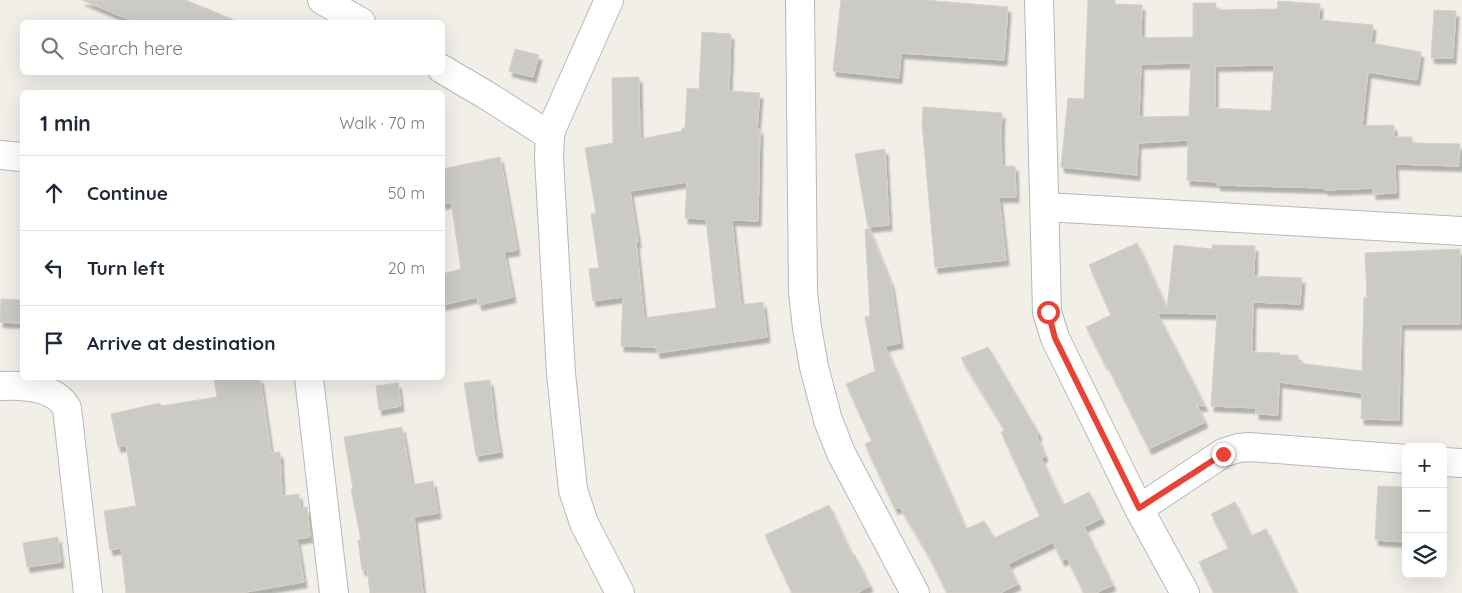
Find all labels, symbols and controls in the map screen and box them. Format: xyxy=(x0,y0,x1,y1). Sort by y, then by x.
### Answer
search box xyxy=(20,20,445,75)
icon: search xyxy=(38,34,66,62)
text: Search here xyxy=(78,36,183,60)
text: 1 min xyxy=(40,110,91,136)
text: Walk · 70 m xyxy=(339,113,425,133)
icon: ahead xyxy=(40,179,68,207)
text: Continue xyxy=(87,181,168,205)
text: 50 m xyxy=(388,183,425,203)
icon: left xyxy=(40,254,68,282)
text: Turn left xyxy=(87,256,165,280)
text: 20 m xyxy=(388,258,425,278)
route start xyxy=(1037,301,1060,324)
icon: arrive xyxy=(40,329,68,357)
text: Arrive at destination xyxy=(87,331,276,355)
route end xyxy=(1212,443,1235,466)
map controls xyxy=(1402,443,1447,578)
button: + xyxy=(1402,443,1447,488)
button: − xyxy=(1402,488,1447,533)
button: layers xyxy=(1402,533,1447,578)

